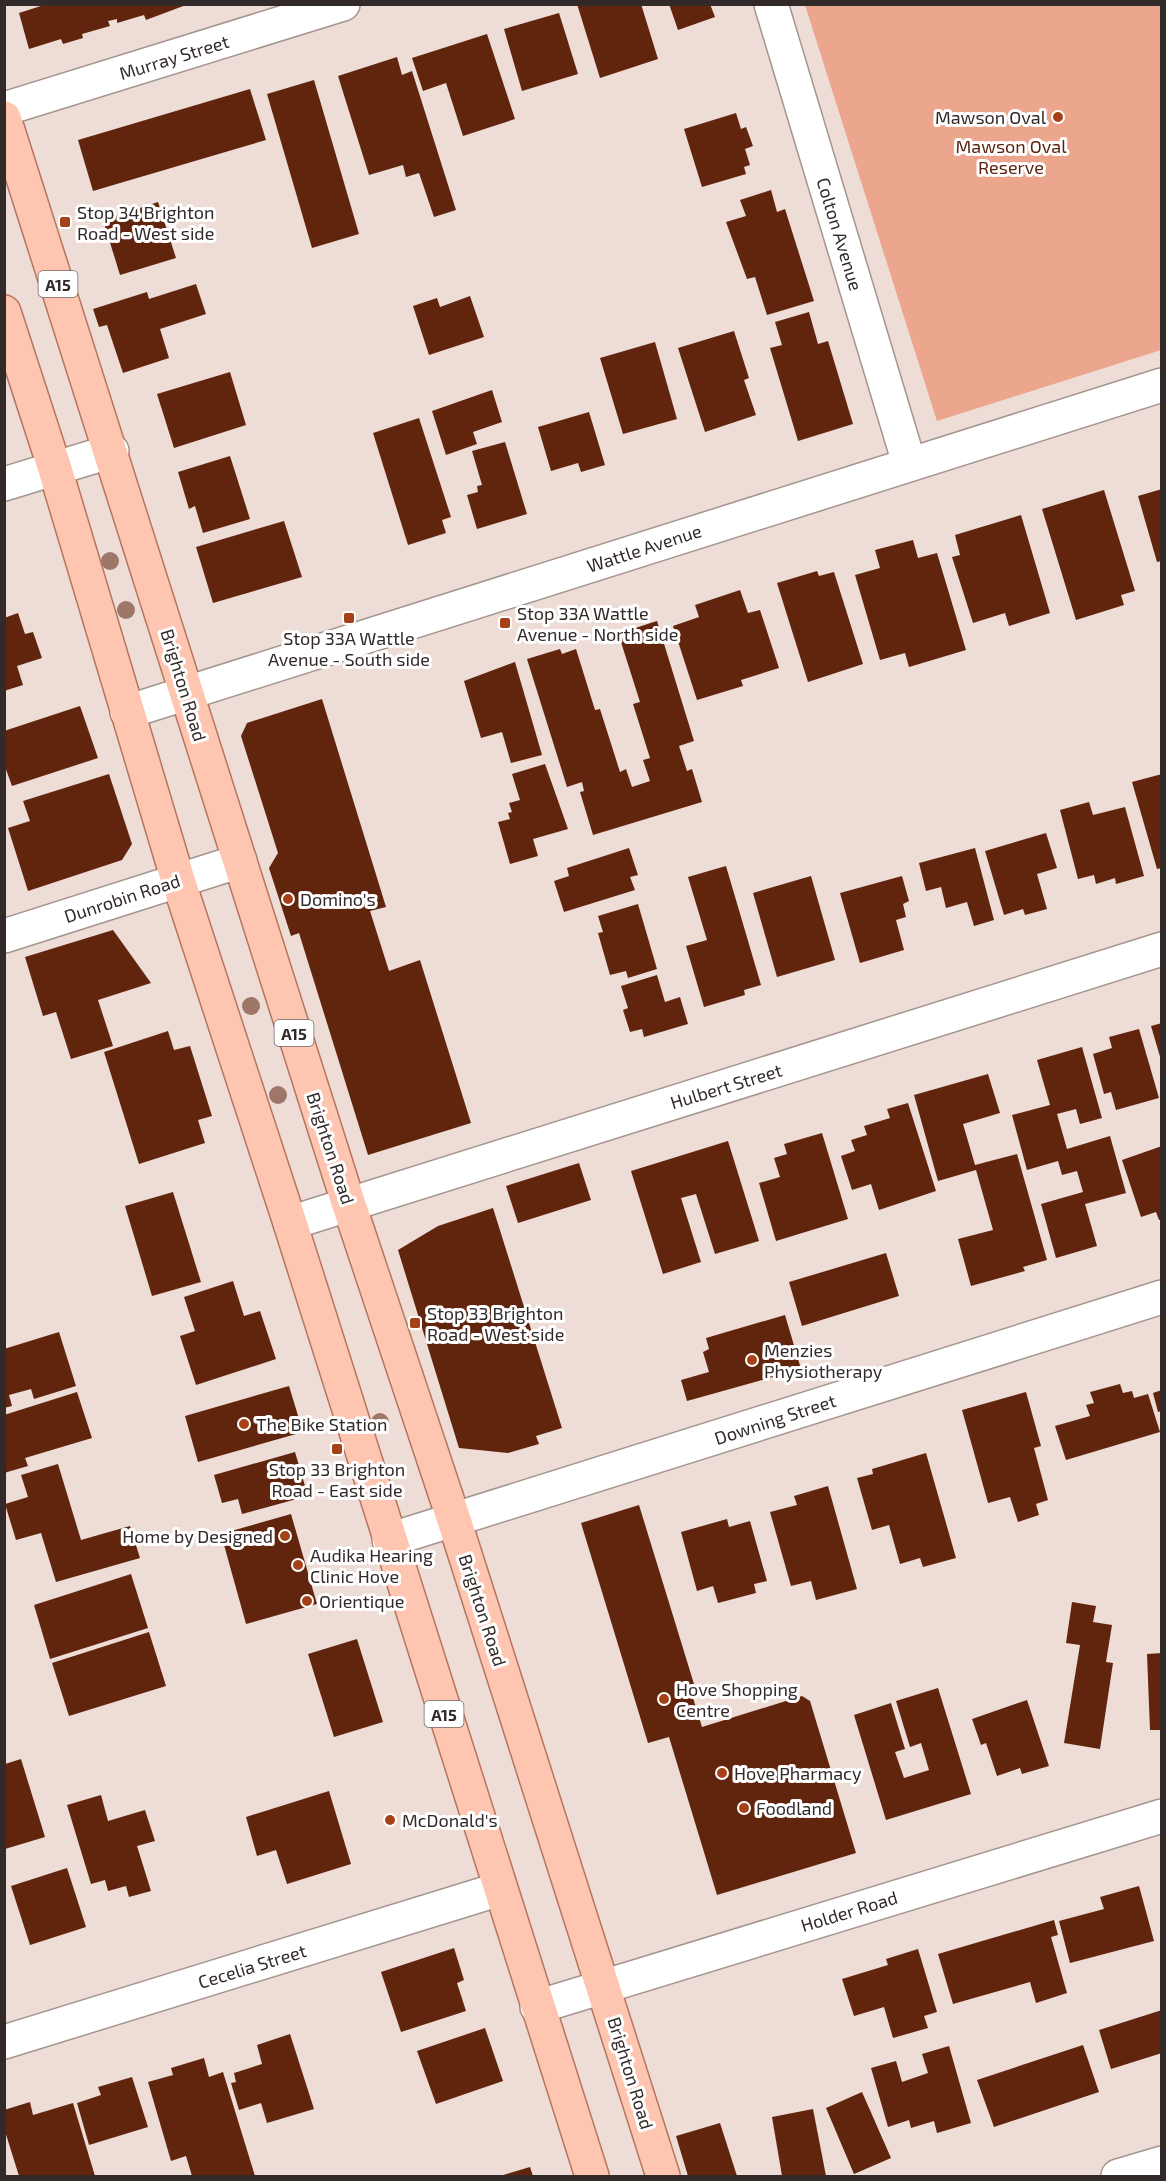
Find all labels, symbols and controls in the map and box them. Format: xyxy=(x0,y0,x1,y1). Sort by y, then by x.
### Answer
street label: Murray Street xyxy=(116,30,232,84)
place label: Mawson Oval xyxy=(935,106,1047,128)
marker: Mawson Oval xyxy=(1051,110,1065,124)
park label: Mawson Oval Reserve xyxy=(955,135,1067,178)
street label: Colton Avenue xyxy=(812,175,868,293)
place label: Stop 34 Brighton Road - West side xyxy=(77,201,215,244)
marker: Stop 34 Brighton Road - West side xyxy=(58,215,72,229)
road number: A15 xyxy=(38,271,78,297)
street label: Wattle Avenue xyxy=(584,519,704,577)
place label: Stop 33A Wattle Avenue - North side xyxy=(517,602,678,645)
marker: Stop 33A Wattle Avenue - South side xyxy=(342,611,356,625)
marker: Stop 33A Wattle Avenue - North side xyxy=(498,616,512,630)
street label: Brighton Road xyxy=(156,626,212,744)
place label: Stop 33A Wattle Avenue - South side xyxy=(268,627,430,670)
street label: Dunrobin Road xyxy=(61,869,183,927)
place label: Domino's xyxy=(300,888,376,910)
marker: Domino's xyxy=(281,892,295,906)
road number: A15 xyxy=(274,1020,314,1046)
street label: Hulbert Street xyxy=(667,1059,785,1113)
street label: Brighton Road xyxy=(303,1089,359,1207)
place label: Stop 33 Brighton Road - West side xyxy=(427,1302,564,1345)
marker: Stop 33 Brighton Road - West side xyxy=(408,1316,422,1330)
place label: Menzies Physiotherapy xyxy=(764,1339,883,1382)
marker: Menzies Physiotherapy xyxy=(745,1353,759,1367)
street label: Downing Street xyxy=(711,1389,839,1449)
place label: The Bike Station xyxy=(256,1413,388,1435)
marker: The Bike Station xyxy=(237,1417,251,1431)
marker: Stop 33 Brighton Road - East side xyxy=(330,1442,344,1456)
place label: Stop 33 Brighton Road - East side xyxy=(269,1458,405,1501)
place label: Home by Designed xyxy=(122,1525,273,1547)
marker: Home by Designed xyxy=(278,1529,292,1543)
place label: Audika Hearing Clinic Hove xyxy=(310,1544,433,1587)
street label: Brighton Road xyxy=(455,1551,511,1669)
marker: Audika Hearing Clinic Hove xyxy=(291,1558,305,1572)
place label: Orientique xyxy=(319,1590,404,1612)
marker: Orientique xyxy=(300,1594,314,1608)
place label: Hove Shopping Centre xyxy=(676,1678,798,1721)
marker: Hove Shopping Centre xyxy=(657,1692,671,1706)
road number: A15 xyxy=(424,1701,464,1727)
place label: Hove Pharmacy xyxy=(734,1762,862,1784)
marker: Hove Pharmacy xyxy=(715,1766,729,1780)
place label: Foodland xyxy=(756,1797,832,1819)
marker: Foodland xyxy=(737,1801,751,1815)
place label: McDonald's xyxy=(402,1809,498,1831)
marker: McDonald's xyxy=(383,1813,397,1827)
street label: Holder Road xyxy=(798,1886,900,1936)
street label: Cecelia Street xyxy=(195,1939,309,1993)
street label: Brighton Road xyxy=(603,2014,659,2132)

